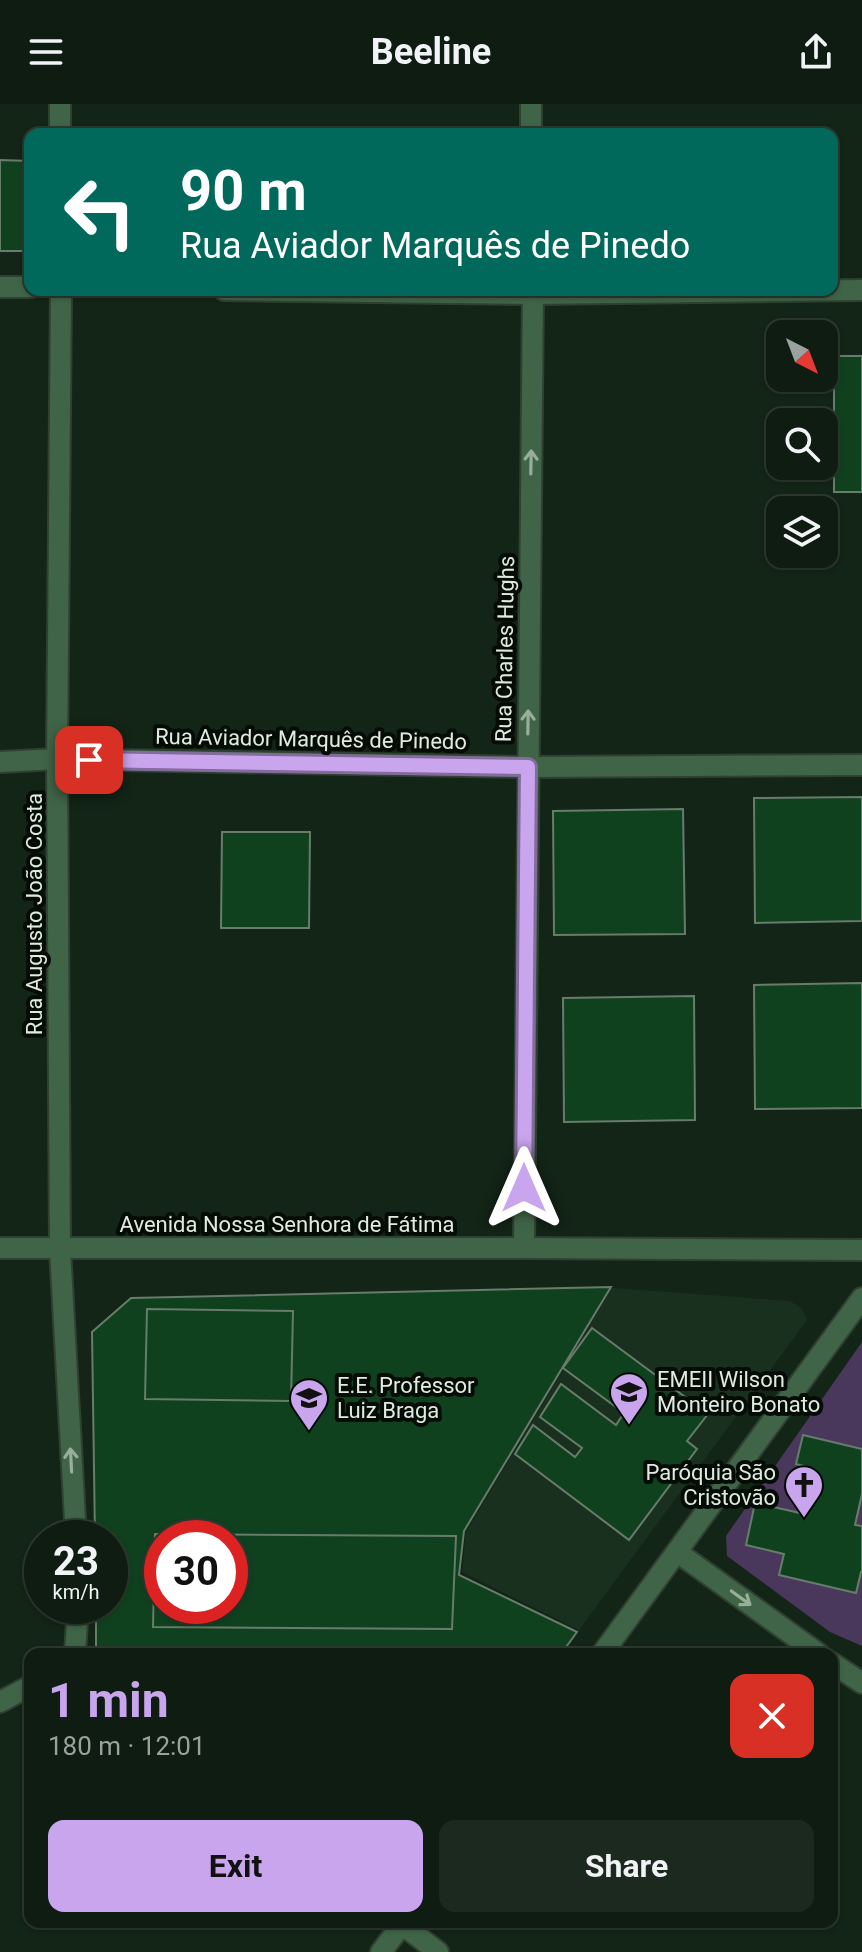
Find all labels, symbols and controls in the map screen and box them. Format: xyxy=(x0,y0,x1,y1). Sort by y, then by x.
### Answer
icon: menu xyxy=(24,30,68,74)
icon: share xyxy=(794,30,838,74)
text: Beeline xyxy=(371,31,491,73)
text: 90 m xyxy=(180,158,307,224)
icon: left xyxy=(48,160,152,264)
text: Rua Aviador Marquês de Pinedo xyxy=(180,225,690,267)
north arrow xyxy=(766,320,838,392)
map controls xyxy=(766,320,838,568)
button: search xyxy=(766,408,838,480)
one-way arrow xyxy=(523,449,539,476)
button: layers xyxy=(766,496,838,568)
street label: Rua Charles Hughs xyxy=(491,556,519,742)
one-way arrow xyxy=(520,709,536,736)
street label: Rua Aviador Marquês de Pinedo xyxy=(155,724,467,754)
pin xyxy=(55,726,123,794)
icon: arrive xyxy=(67,738,111,782)
street label: Rua Augusto João Costa xyxy=(22,793,47,1035)
position arrow xyxy=(482,1146,566,1230)
street label: Avenida Nossa Senhora de Fátima xyxy=(120,1212,454,1237)
place label: EMEII Wilson Monteiro Bonato xyxy=(657,1367,820,1417)
school or university icon: EMEII Wilson Monteiro Bonato xyxy=(608,1371,650,1426)
place label: E.E. Professor Luiz Braga xyxy=(337,1373,475,1423)
school or university icon: E.E. Professor Luiz Braga xyxy=(288,1377,330,1432)
one-way arrow xyxy=(64,1447,79,1474)
place label: Paróquia São Cristovão xyxy=(646,1460,776,1510)
church icon: Paróquia São Cristovão xyxy=(783,1464,825,1519)
speed limit sign: 30 xyxy=(144,1520,248,1624)
text: 23 xyxy=(53,1538,99,1585)
text: km/h xyxy=(53,1580,99,1604)
one-way arrow xyxy=(729,1589,751,1606)
text: 1 min xyxy=(48,1672,169,1729)
button: close xyxy=(730,1674,814,1758)
text: 180 m · 12:01 xyxy=(48,1731,206,1761)
button: Exit xyxy=(48,1820,423,1912)
button: Share xyxy=(439,1820,814,1912)

